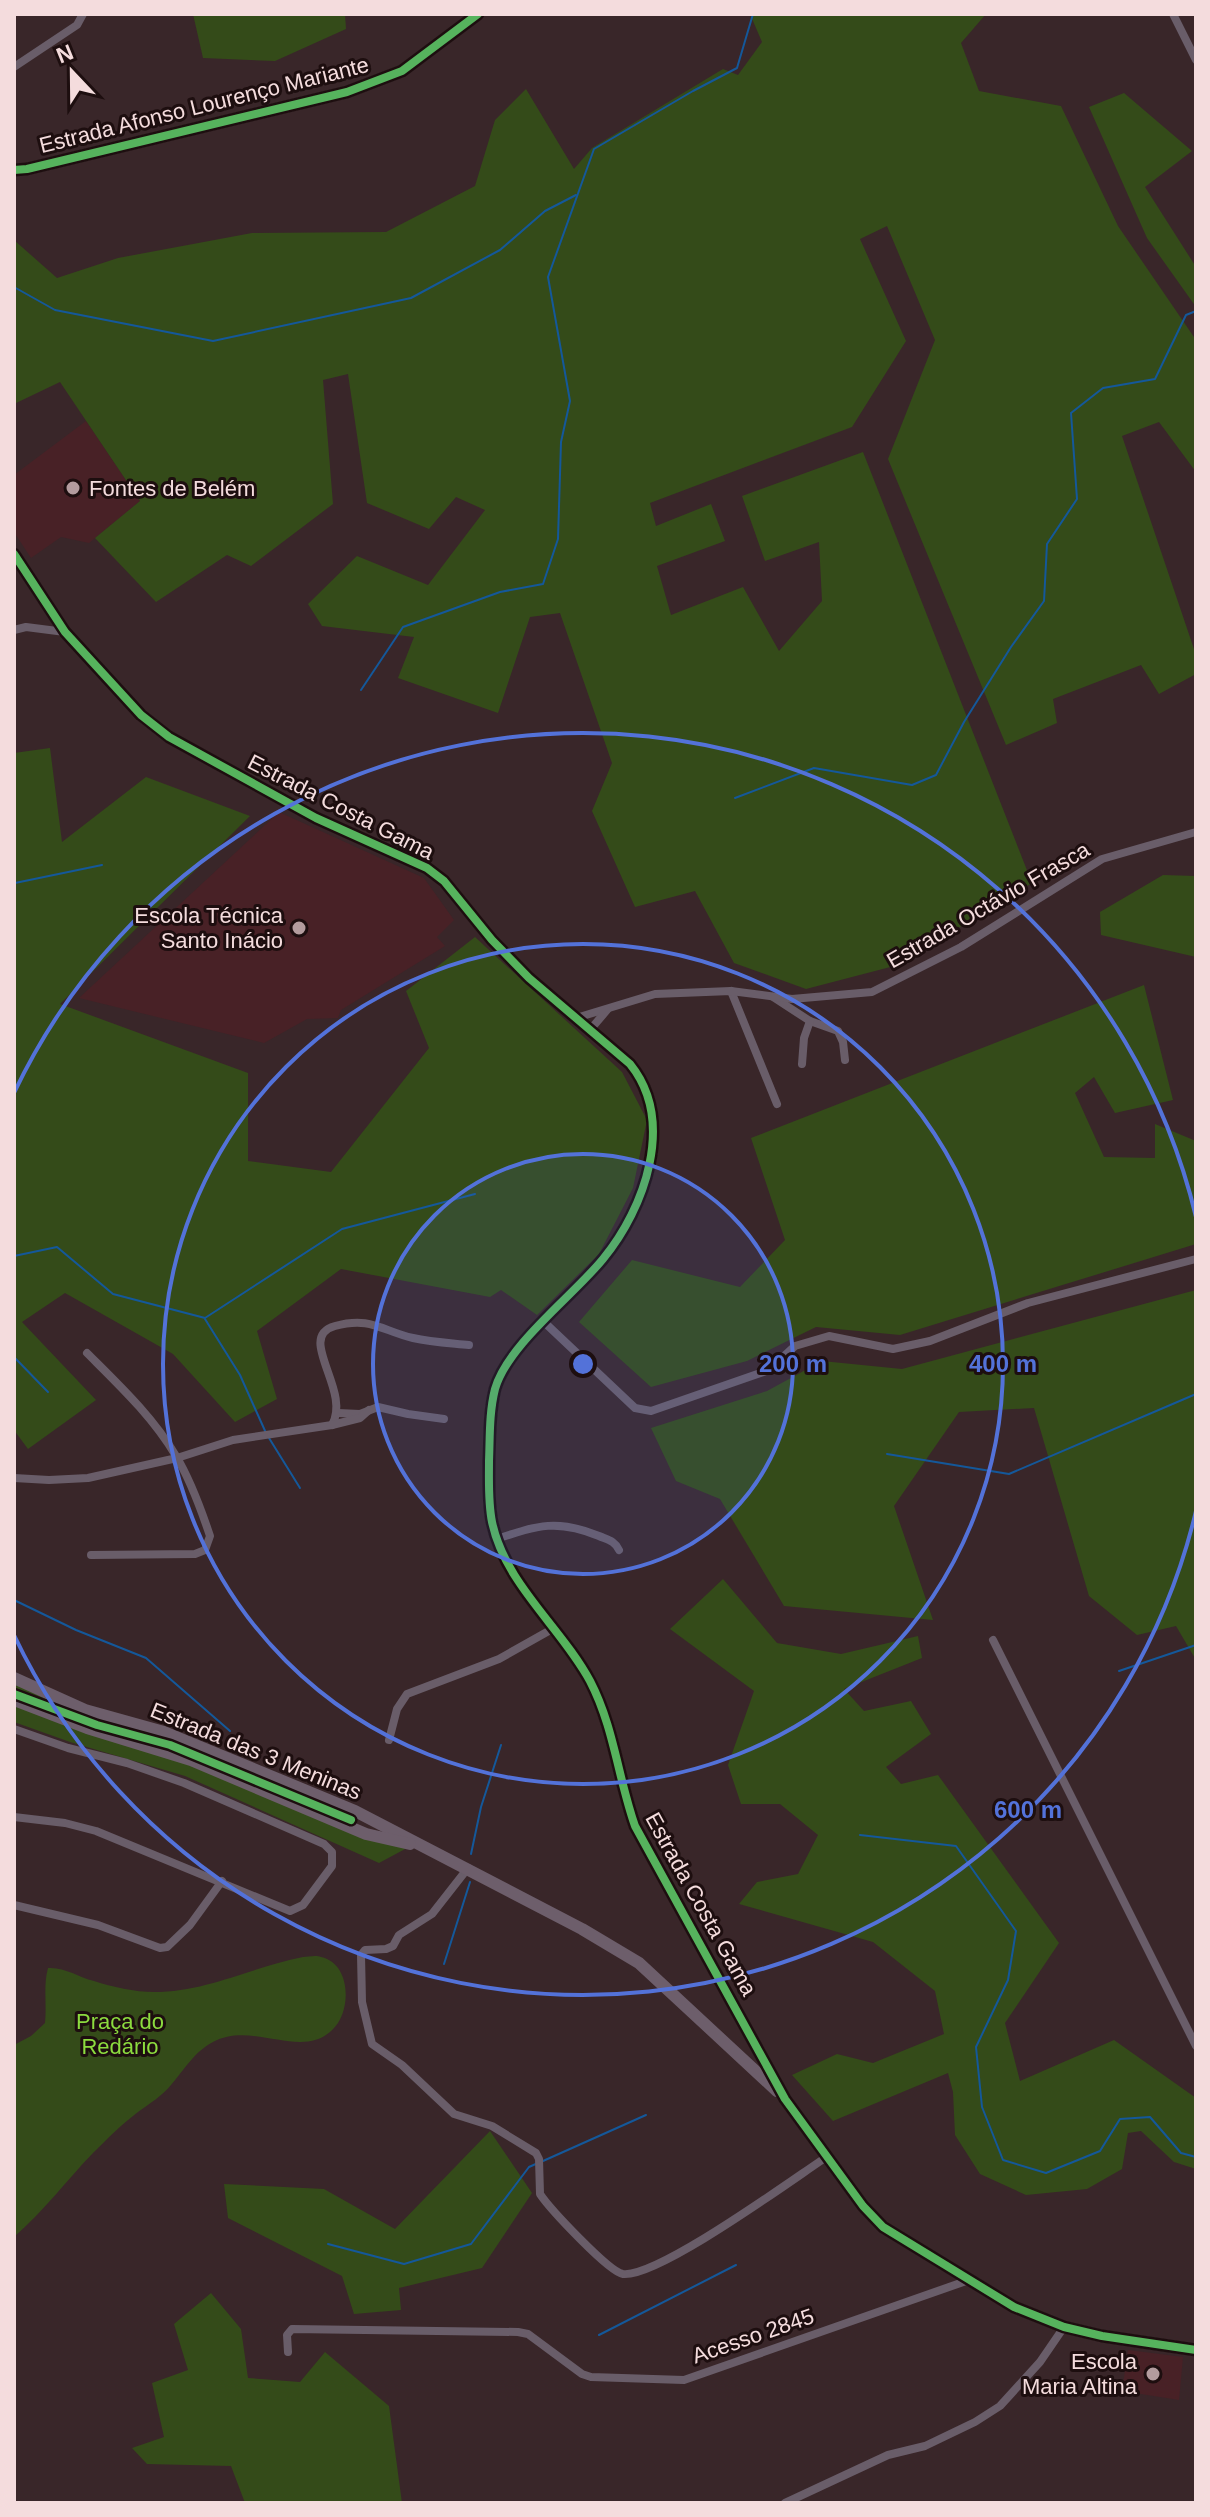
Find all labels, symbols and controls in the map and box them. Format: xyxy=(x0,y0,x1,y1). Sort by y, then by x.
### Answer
north arrow xyxy=(32,32,112,112)
text: N xyxy=(53,39,77,68)
street label: Estrada Afonso Lourenço Mariante xyxy=(37,52,371,158)
place label: Fontes de Belém xyxy=(89,476,255,501)
marker: Fontes de Belém xyxy=(64,479,82,497)
street label: Estrada Costa Gama xyxy=(244,749,439,865)
street label: Estrada Octávio Frasca xyxy=(882,836,1094,973)
place label: Escola Técnica Santo Inácio xyxy=(134,903,284,953)
marker: Escola Técnica Santo Inácio xyxy=(290,919,308,937)
centre of rings xyxy=(569,1350,597,1378)
text: 200 m xyxy=(759,1350,827,1377)
text: 400 m xyxy=(969,1350,1037,1377)
street label: Estrada das 3 Meninas xyxy=(147,1697,365,1805)
text: 600 m xyxy=(994,1796,1062,1823)
street label: Estrada Costa Gama xyxy=(640,1808,762,2001)
park label: Praça do Redário xyxy=(76,2009,164,2059)
street label: Acesso 2845 xyxy=(689,2303,817,2369)
place label: Escola Maria Altina xyxy=(1022,2349,1138,2399)
marker: Escola Maria Altina xyxy=(1144,2365,1162,2383)

